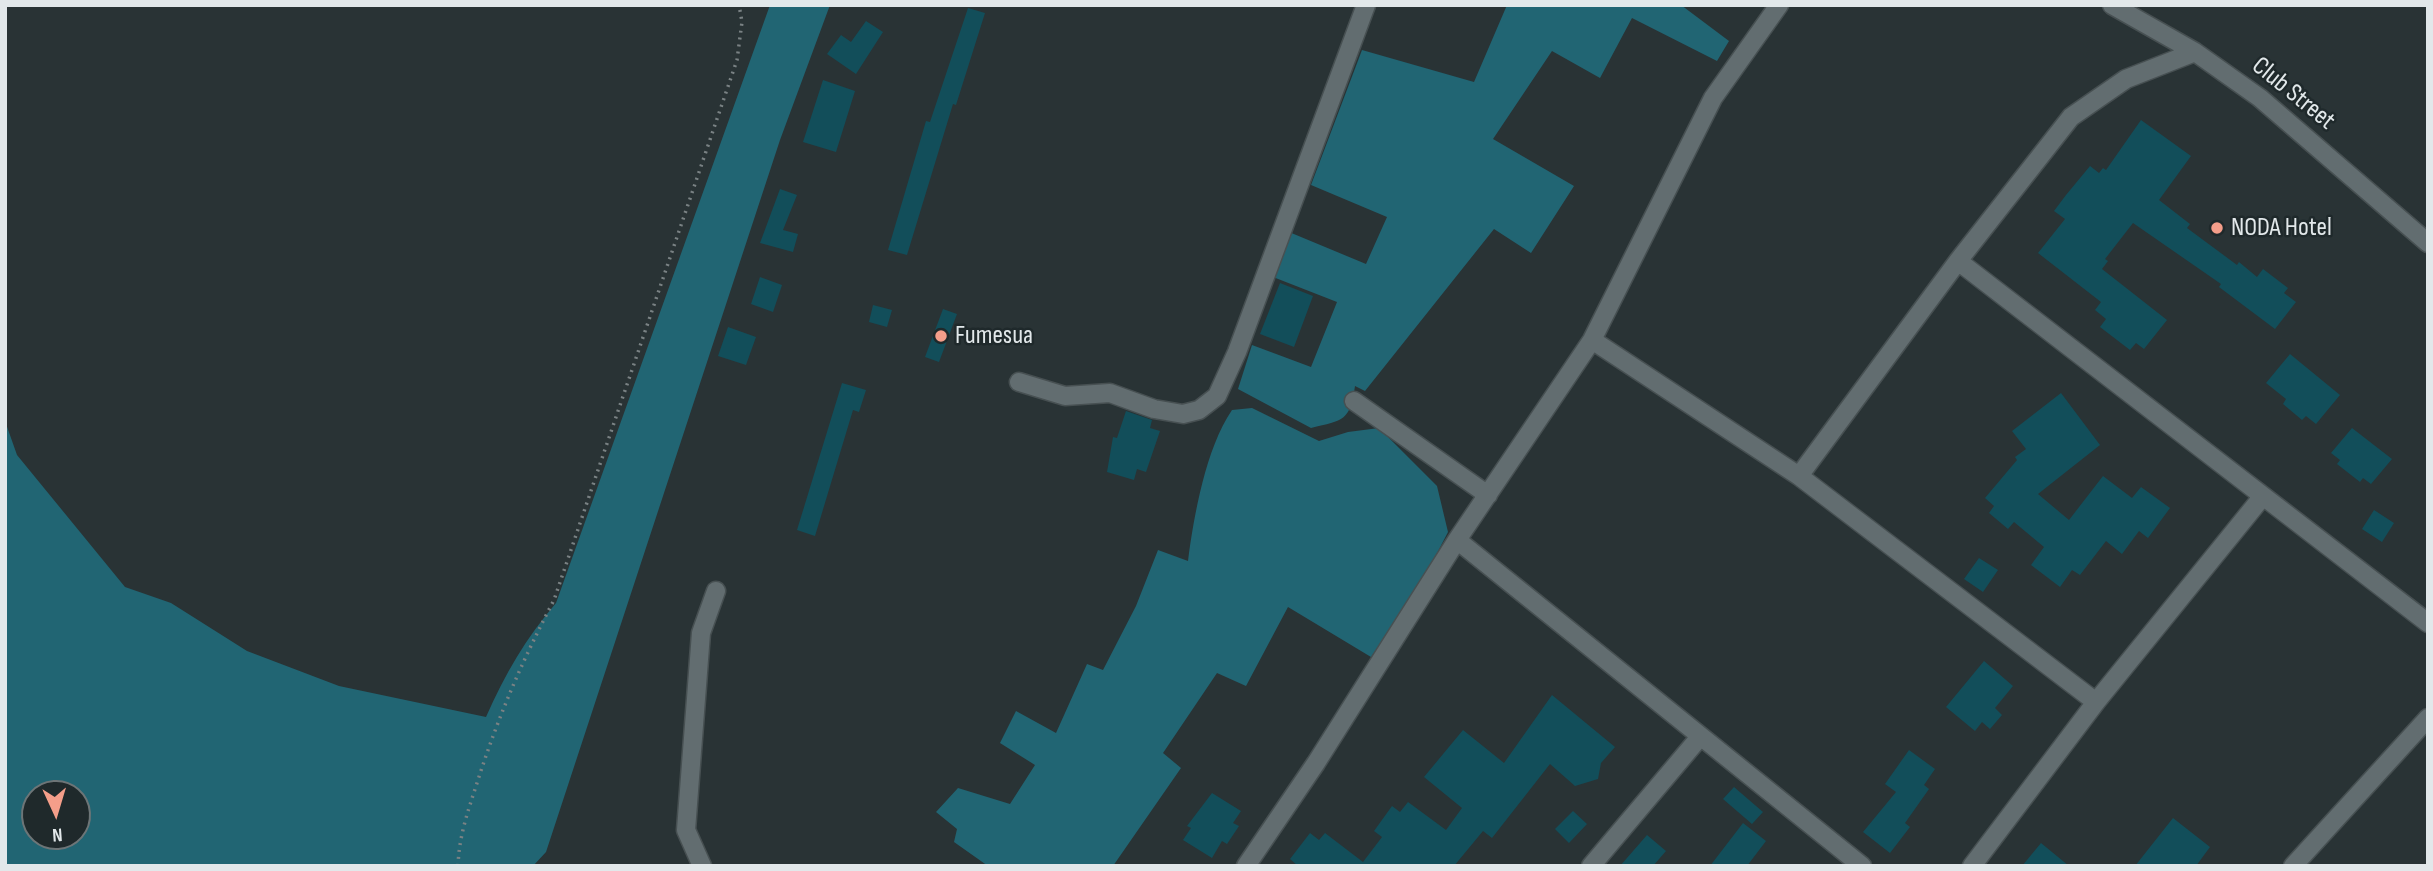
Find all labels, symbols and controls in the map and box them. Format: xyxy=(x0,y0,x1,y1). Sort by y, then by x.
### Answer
street label: Club Street xyxy=(2245,51,2341,137)
place label: NODA Hotel xyxy=(2231,212,2332,244)
marker: NODA Hotel xyxy=(2209,220,2225,236)
place label: Fumesua xyxy=(955,320,1033,352)
marker: Fumesua xyxy=(933,328,949,344)
north arrow xyxy=(21,780,91,850)
text: N xyxy=(51,823,63,846)

